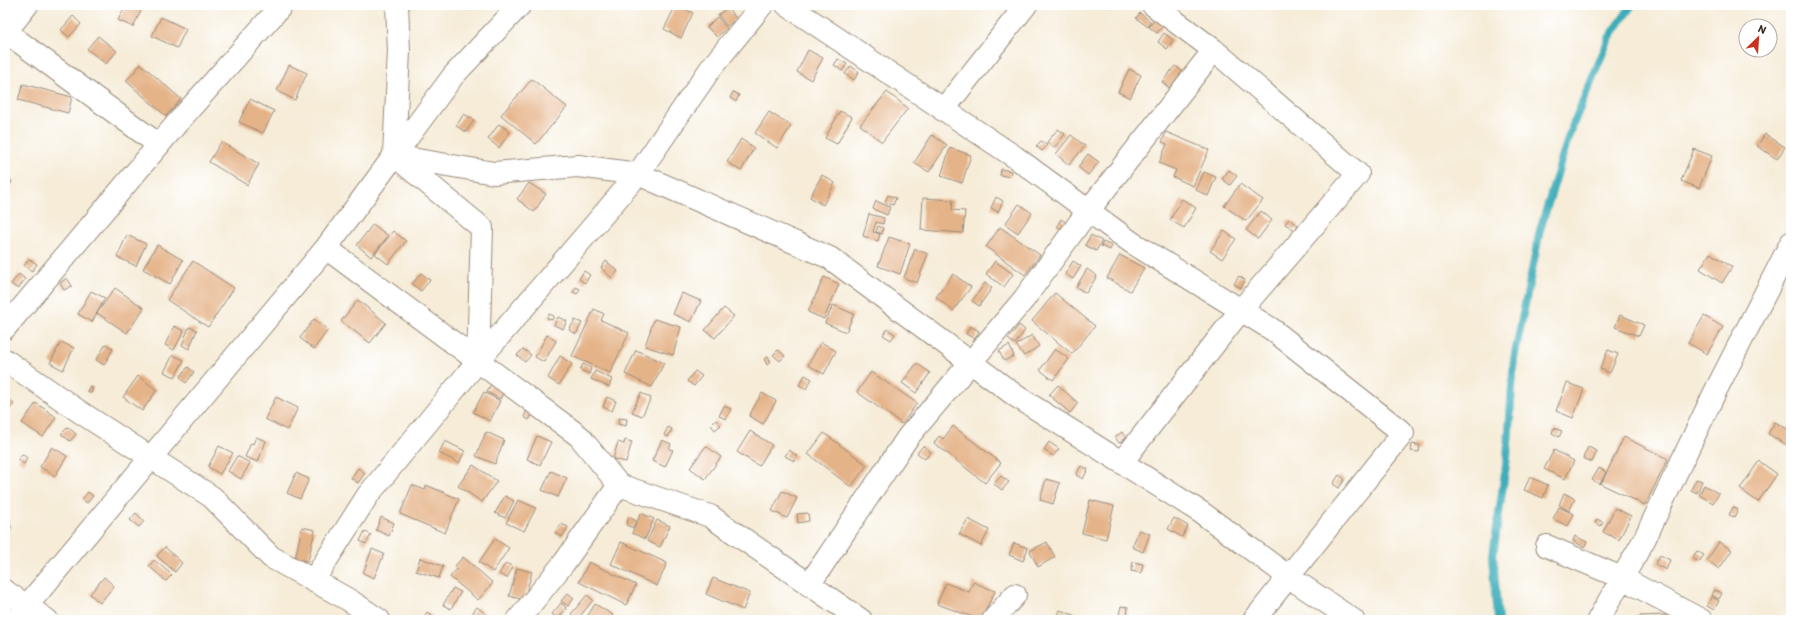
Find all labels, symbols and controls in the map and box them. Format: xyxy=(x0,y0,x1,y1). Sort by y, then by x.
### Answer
north arrow xyxy=(1738,18,1778,58)
text: N xyxy=(1756,22,1768,37)

